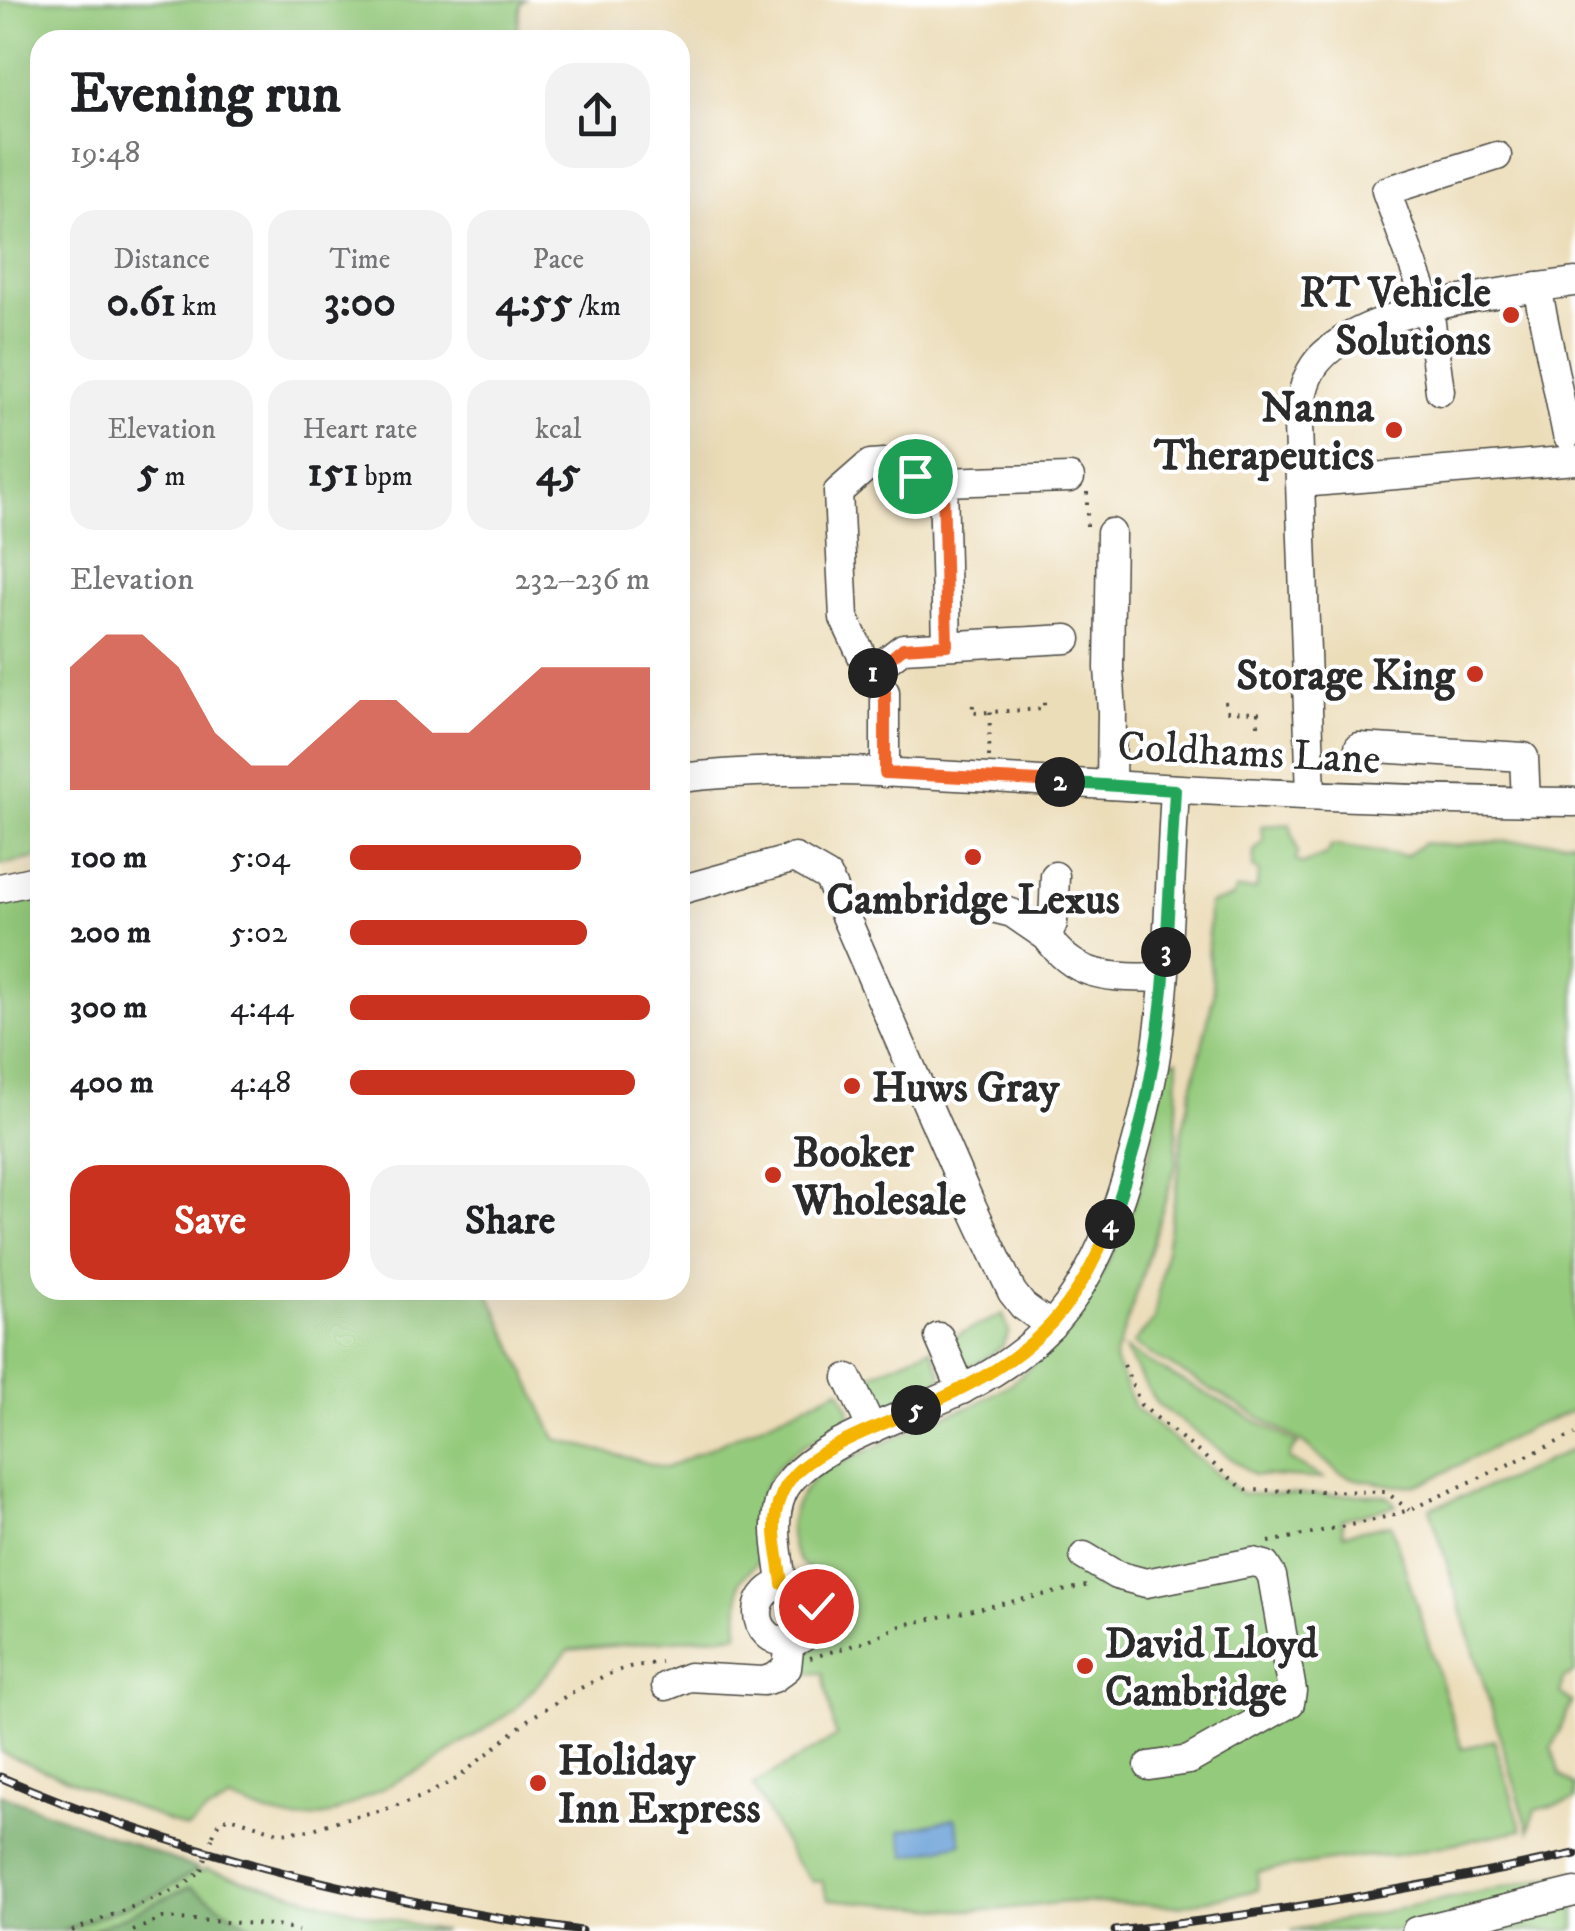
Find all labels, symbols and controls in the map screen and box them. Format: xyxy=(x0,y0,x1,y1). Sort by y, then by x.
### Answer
text: Evening run xyxy=(70,61,341,130)
button: share xyxy=(545,63,650,168)
text: 19:48 xyxy=(70,133,140,173)
text: Distance xyxy=(113,242,210,277)
text: Time xyxy=(330,242,390,277)
text: Pace xyxy=(532,242,584,277)
place label: RT Vehicle Solutions xyxy=(1300,268,1491,368)
text: 0.61 xyxy=(106,277,176,329)
text: 3:00 xyxy=(324,277,396,329)
text: 4:55 xyxy=(496,277,572,329)
text: km xyxy=(176,289,217,324)
text: /km xyxy=(572,289,621,324)
marker: RT Vehicle Solutions xyxy=(1500,304,1522,326)
place label: Nanna Therapeutics xyxy=(1153,383,1375,483)
text: Elevation xyxy=(107,412,216,447)
text: Heart rate xyxy=(303,412,417,447)
text: kcal xyxy=(535,412,581,447)
marker: Nanna Therapeutics xyxy=(1383,419,1405,441)
pin xyxy=(873,434,958,519)
text: 5 xyxy=(138,447,159,499)
text: 151 xyxy=(307,447,359,499)
text: 45 xyxy=(536,447,581,499)
icon: arrive xyxy=(888,449,943,504)
text: m xyxy=(159,459,186,494)
text: bpm xyxy=(359,459,413,494)
text: Elevation xyxy=(70,560,194,600)
text: 232–236 m xyxy=(515,560,650,600)
pin: 1 xyxy=(848,648,898,698)
place label: Storage King xyxy=(1236,651,1457,703)
text: 1 xyxy=(868,655,878,690)
marker: Storage King xyxy=(1464,663,1486,685)
street label: Coldhams Lane xyxy=(1116,721,1382,787)
pin: 2 xyxy=(1035,757,1085,807)
text: 2 xyxy=(1053,764,1067,799)
text: 100 m xyxy=(70,838,147,878)
text: 5:04 xyxy=(230,838,290,878)
marker: Cambridge Lexus xyxy=(962,846,984,868)
place label: Cambridge Lexus xyxy=(826,875,1120,927)
text: 200 m xyxy=(70,913,151,953)
text: 5:02 xyxy=(230,913,287,953)
pin: 3 xyxy=(1141,927,1191,977)
text: 3 xyxy=(1161,934,1171,969)
text: 300 m xyxy=(70,988,147,1028)
text: 4:44 xyxy=(230,988,294,1028)
text: 400 m xyxy=(70,1063,154,1103)
text: 4:48 xyxy=(230,1063,291,1103)
place label: Huws Gray xyxy=(872,1063,1060,1115)
marker: Huws Gray xyxy=(841,1075,863,1097)
place label: Booker Wholesale xyxy=(792,1128,966,1228)
marker: Booker Wholesale xyxy=(762,1164,784,1186)
button: Save xyxy=(70,1165,350,1280)
button: Share xyxy=(370,1165,650,1280)
pin: 4 xyxy=(1085,1199,1135,1249)
text: 4 xyxy=(1102,1206,1118,1241)
pin: 5 xyxy=(891,1385,941,1435)
text: 5 xyxy=(909,1392,923,1427)
pin xyxy=(774,1564,859,1649)
icon: check xyxy=(789,1579,844,1634)
place label: David Lloyd Cambridge xyxy=(1105,1619,1319,1719)
marker: David Lloyd Cambridge xyxy=(1074,1655,1096,1677)
place label: Holiday Inn Express xyxy=(558,1736,761,1836)
marker: Holiday Inn Express xyxy=(527,1772,549,1794)

